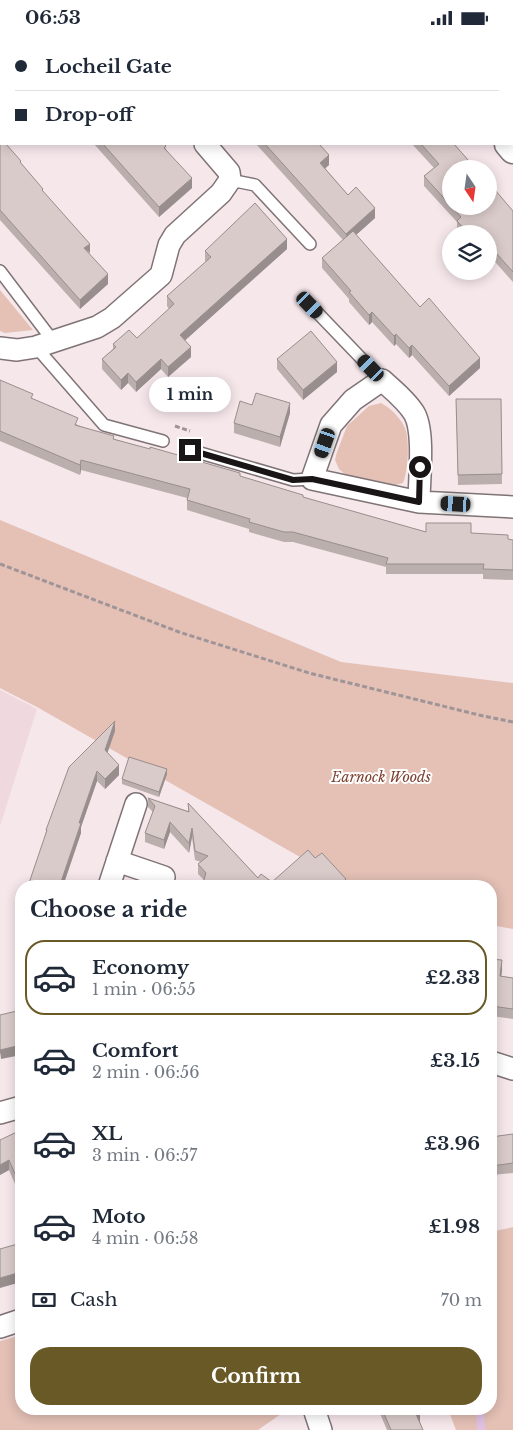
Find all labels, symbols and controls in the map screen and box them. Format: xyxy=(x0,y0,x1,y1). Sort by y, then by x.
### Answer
text: 06:53 xyxy=(25,6,81,29)
text: Locheil Gate xyxy=(45,55,172,78)
text: Drop-off xyxy=(45,103,134,126)
north arrow xyxy=(442,160,498,215)
map controls xyxy=(442,160,497,280)
button: layers xyxy=(442,225,497,280)
car xyxy=(294,289,325,321)
car xyxy=(355,352,386,384)
callout: 1 min xyxy=(149,377,231,413)
text: 1 min xyxy=(167,384,213,404)
car xyxy=(313,426,336,460)
route end xyxy=(179,439,201,461)
route start xyxy=(409,456,431,478)
car xyxy=(440,496,471,512)
park label: Earnock Woods xyxy=(330,768,431,786)
text: Choose a ride xyxy=(30,896,187,923)
icon: car xyxy=(32,955,77,1000)
text: Economy xyxy=(92,956,189,979)
text: £2.33 xyxy=(425,966,480,989)
text: 1 min · 06:55 xyxy=(92,979,196,999)
icon: car xyxy=(32,1038,77,1083)
text: Comfort xyxy=(92,1039,179,1062)
text: £3.15 xyxy=(430,1049,480,1072)
text: 2 min · 06:56 xyxy=(92,1062,200,1082)
icon: car xyxy=(32,1121,77,1166)
text: XL xyxy=(92,1122,122,1145)
text: £3.96 xyxy=(424,1132,480,1155)
text: 3 min · 06:57 xyxy=(92,1145,197,1165)
icon: car xyxy=(32,1204,77,1249)
text: Moto xyxy=(92,1205,146,1228)
text: £1.98 xyxy=(428,1215,480,1238)
text: 4 min · 06:58 xyxy=(92,1228,198,1248)
icon: cash xyxy=(30,1286,58,1314)
text: Cash xyxy=(70,1288,117,1311)
text: 70 m xyxy=(441,1290,482,1310)
button: Confirm xyxy=(30,1347,482,1405)

